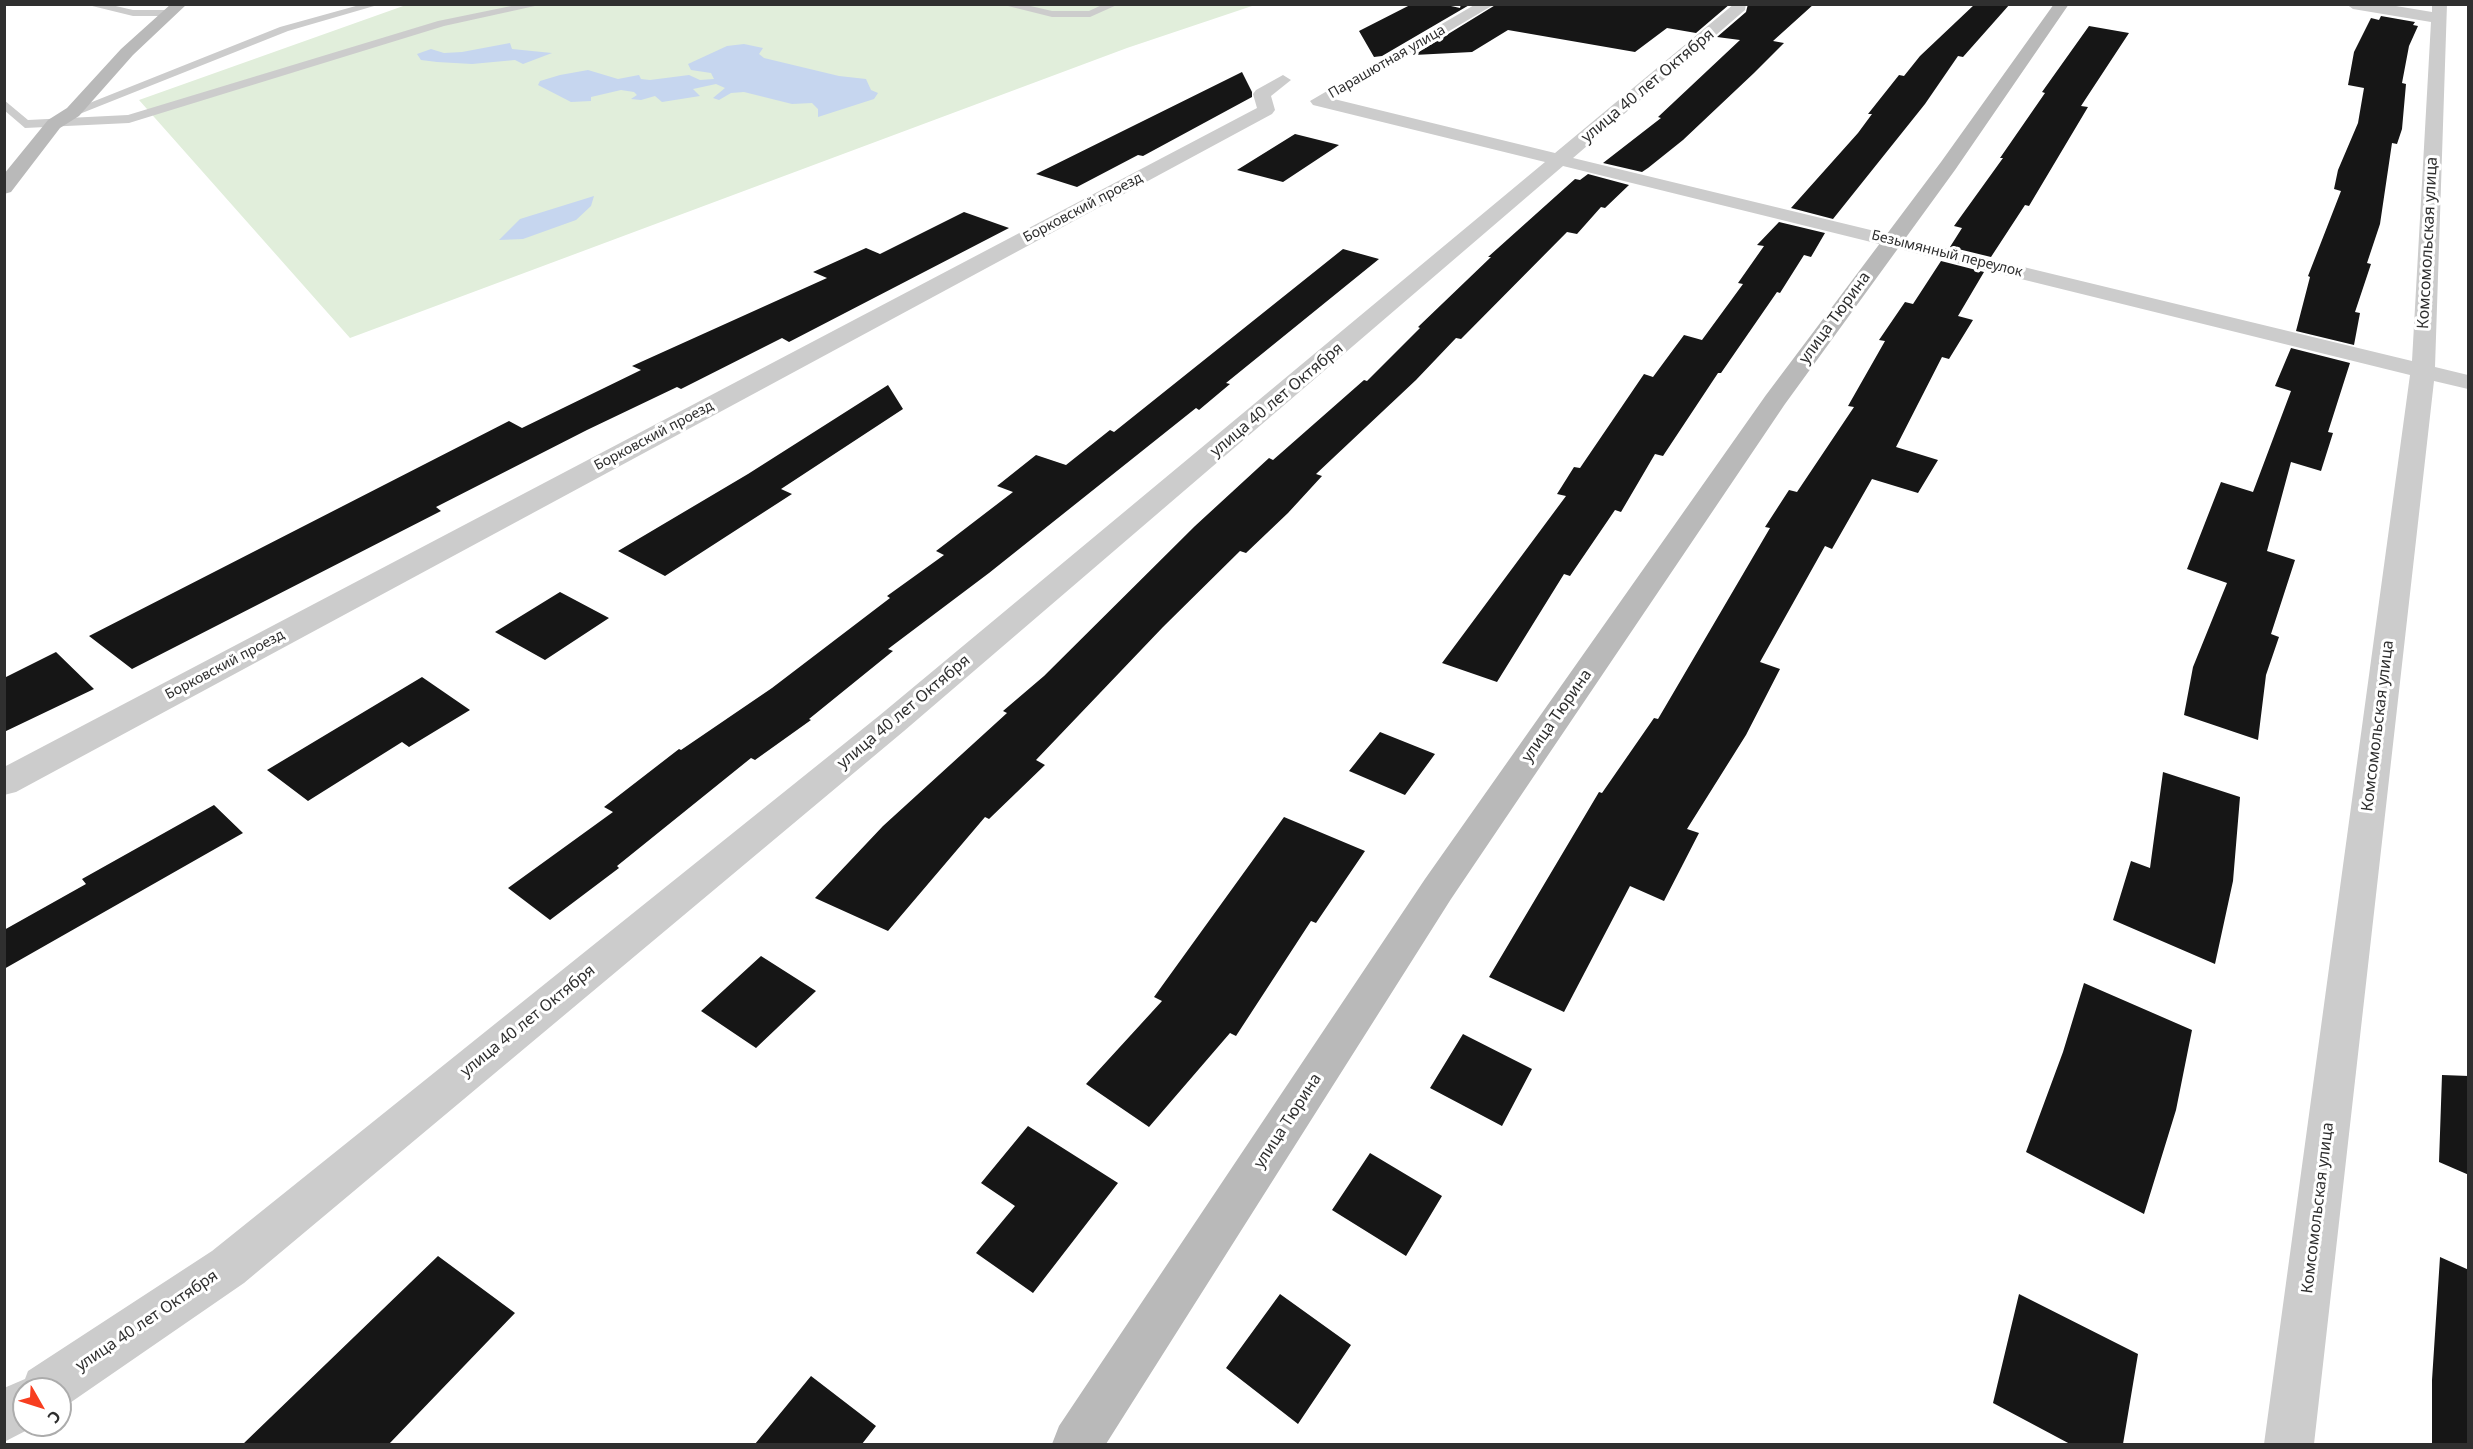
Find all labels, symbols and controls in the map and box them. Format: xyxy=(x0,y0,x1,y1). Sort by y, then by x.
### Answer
street label: Парашютная улица xyxy=(1326,22,1448,102)
street label: улица 40 лет Октября xyxy=(1578,25,1718,147)
street label: Комсомольская улица xyxy=(2414,156,2442,330)
street label: Борковский проезд xyxy=(1021,169,1145,247)
street label: Безымянный переулок xyxy=(1870,227,2024,281)
street label: улица Тюрина xyxy=(1795,268,1875,368)
street label: улица 40 лет Октября xyxy=(1207,339,1347,461)
street label: Борковский проезд xyxy=(592,397,716,475)
street label: Борковский проезд xyxy=(163,626,287,704)
street label: Комсомольская улица xyxy=(2358,639,2398,813)
street label: улица 40 лет Октября xyxy=(834,651,974,773)
street label: улица Тюрина xyxy=(1518,666,1596,766)
street label: улица 40 лет Октября xyxy=(457,961,599,1081)
street label: улица Тюрина xyxy=(1250,1070,1326,1172)
street label: Комсомольская улица xyxy=(2298,1121,2338,1295)
street label: улица 40 лет Октября xyxy=(72,1266,222,1376)
north arrow xyxy=(12,1377,72,1437)
text: С xyxy=(43,1406,66,1428)

